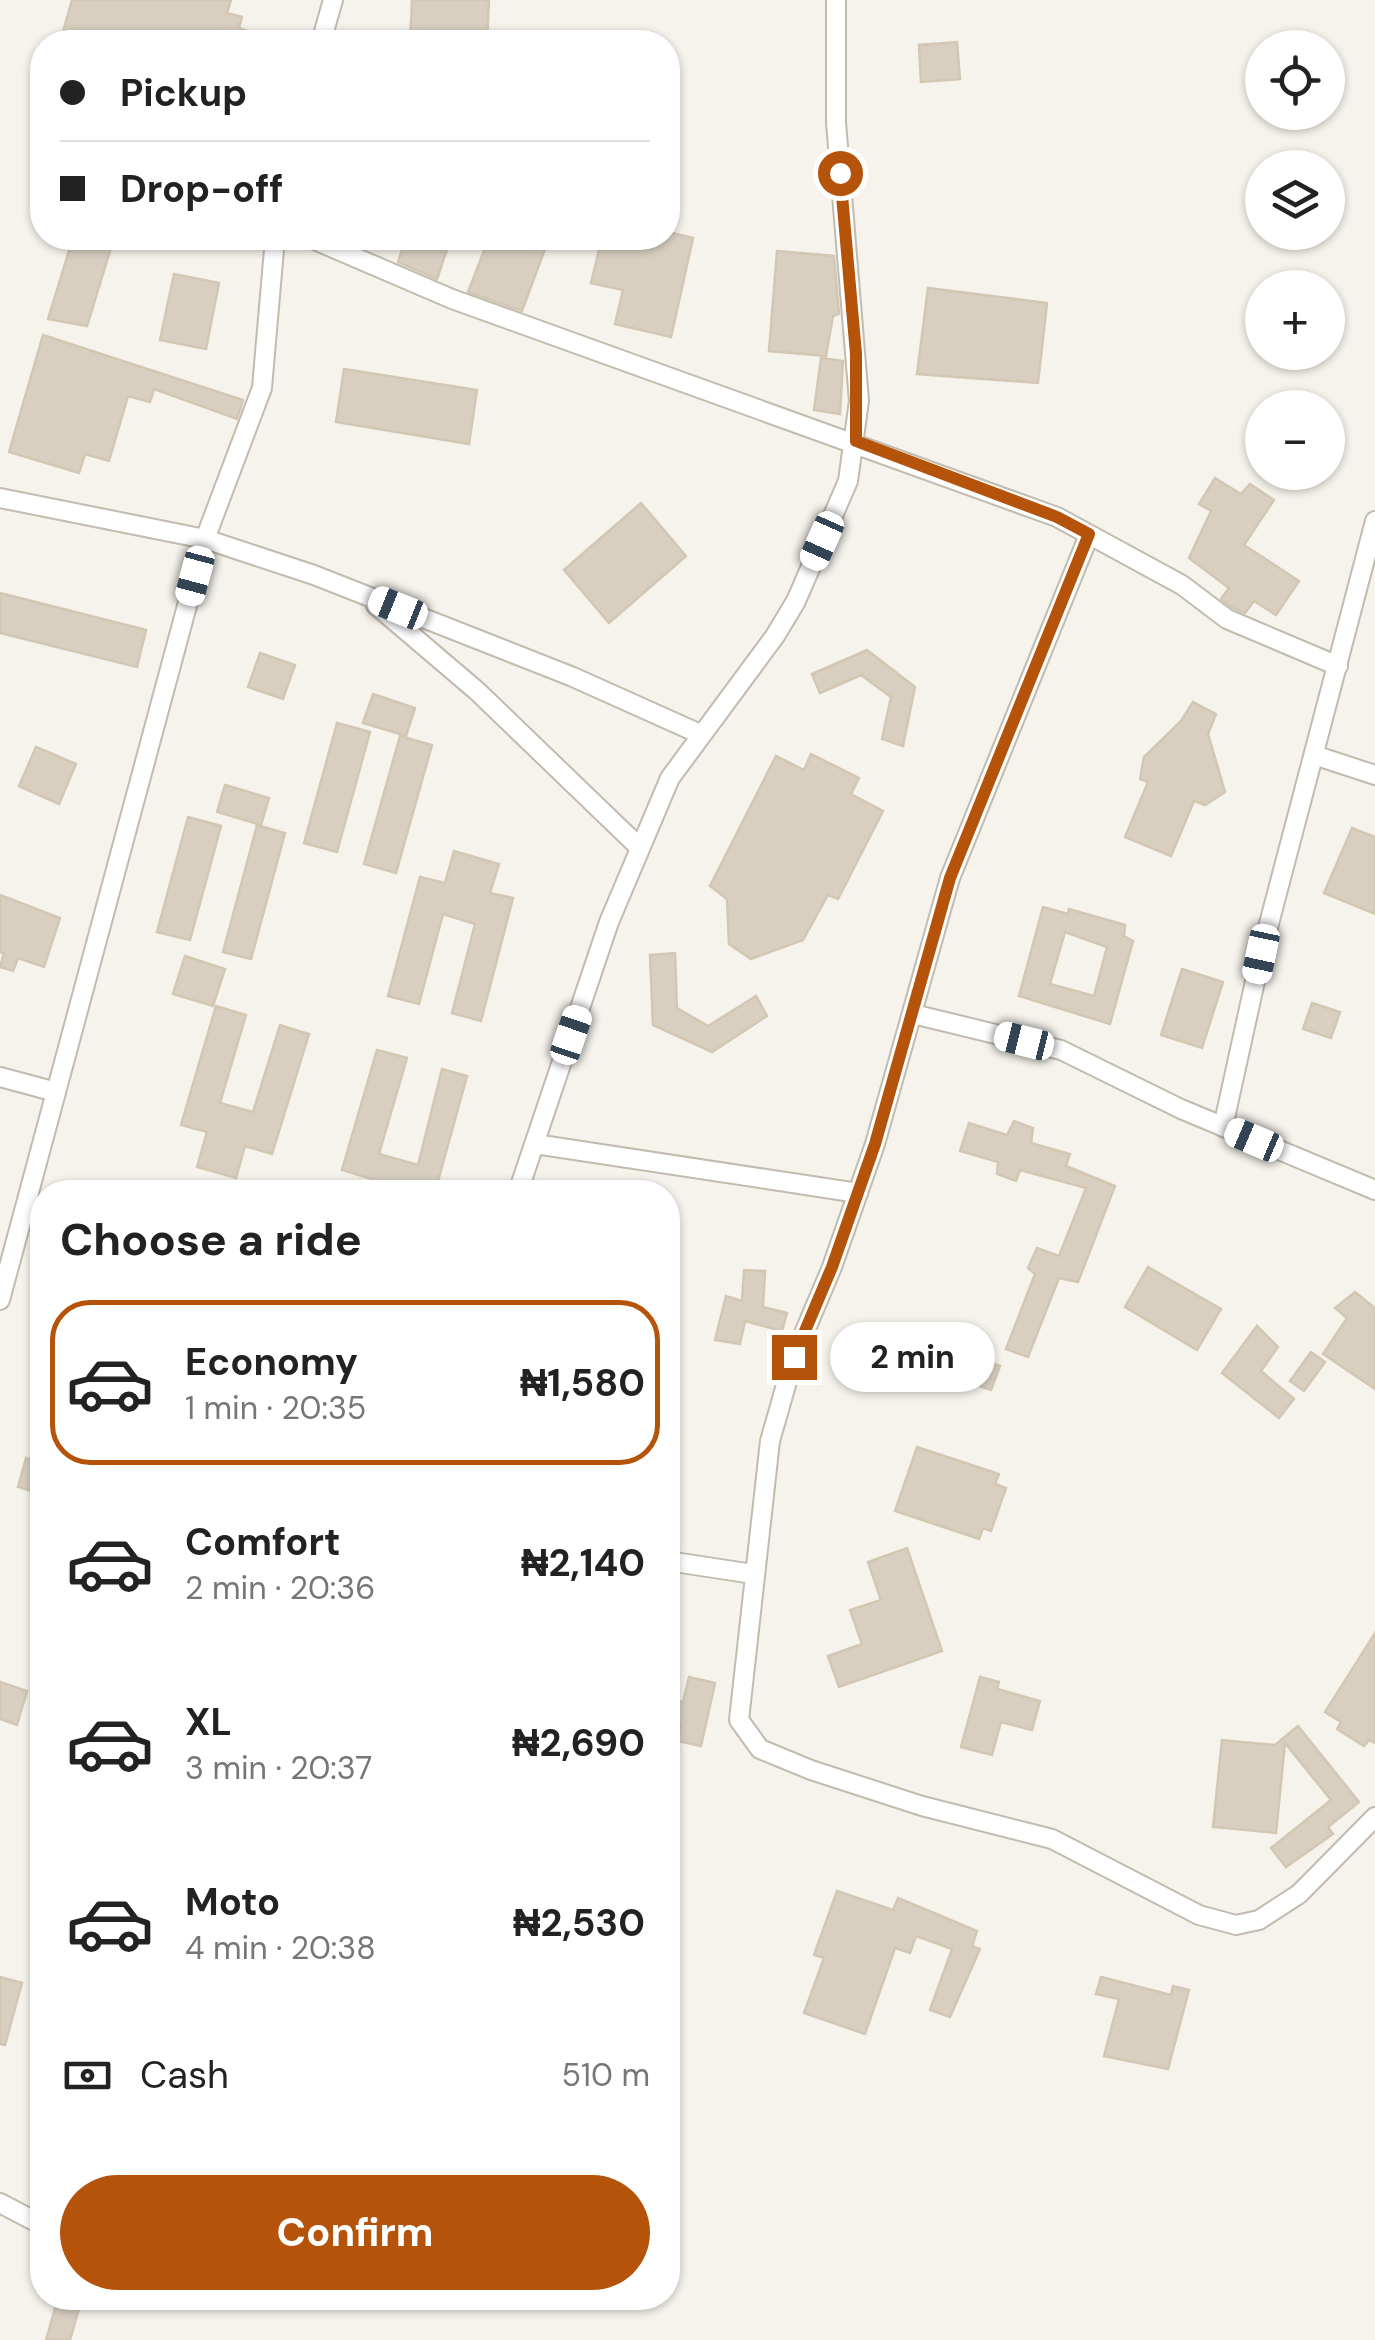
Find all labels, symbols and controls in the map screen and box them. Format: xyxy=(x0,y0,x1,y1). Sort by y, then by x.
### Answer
map controls xyxy=(1245,30,1345,490)
button: locate xyxy=(1245,30,1345,130)
text: Pickup xyxy=(120,68,247,118)
button: layers xyxy=(1245,150,1345,250)
route start xyxy=(818,151,863,196)
text: Drop-off xyxy=(120,164,283,214)
button: + xyxy=(1245,270,1345,370)
button: − xyxy=(1245,390,1345,490)
car xyxy=(796,507,848,575)
car xyxy=(173,543,217,609)
car xyxy=(365,583,431,633)
car xyxy=(1240,922,1282,986)
car xyxy=(547,1002,595,1068)
car xyxy=(991,1019,1057,1063)
car xyxy=(1221,1114,1287,1166)
text: Choose a ride xyxy=(60,1210,362,1269)
callout: 2 min xyxy=(829,1322,994,1392)
route end xyxy=(772,1335,817,1380)
text: 2 min xyxy=(870,1336,955,1378)
text: Economy xyxy=(185,1337,358,1387)
icon: car xyxy=(65,1338,155,1428)
text: ₦1,580 xyxy=(520,1358,645,1408)
text: 1 min · 20:35 xyxy=(185,1387,366,1429)
text: Comfort xyxy=(185,1517,341,1567)
icon: car xyxy=(65,1518,155,1608)
text: ₦2,140 xyxy=(521,1538,645,1588)
text: 2 min · 20:36 xyxy=(185,1567,375,1609)
text: XL xyxy=(185,1697,232,1747)
icon: car xyxy=(65,1698,155,1788)
text: ₦2,690 xyxy=(512,1718,645,1768)
text: 3 min · 20:37 xyxy=(185,1747,372,1789)
text: Moto xyxy=(185,1877,280,1927)
icon: car xyxy=(65,1878,155,1968)
text: ₦2,530 xyxy=(513,1898,645,1948)
text: 4 min · 20:38 xyxy=(185,1927,376,1969)
icon: cash xyxy=(60,2048,115,2103)
text: Cash xyxy=(140,2050,229,2100)
text: 510 m xyxy=(562,2054,650,2096)
button: Confirm xyxy=(60,2175,650,2290)

